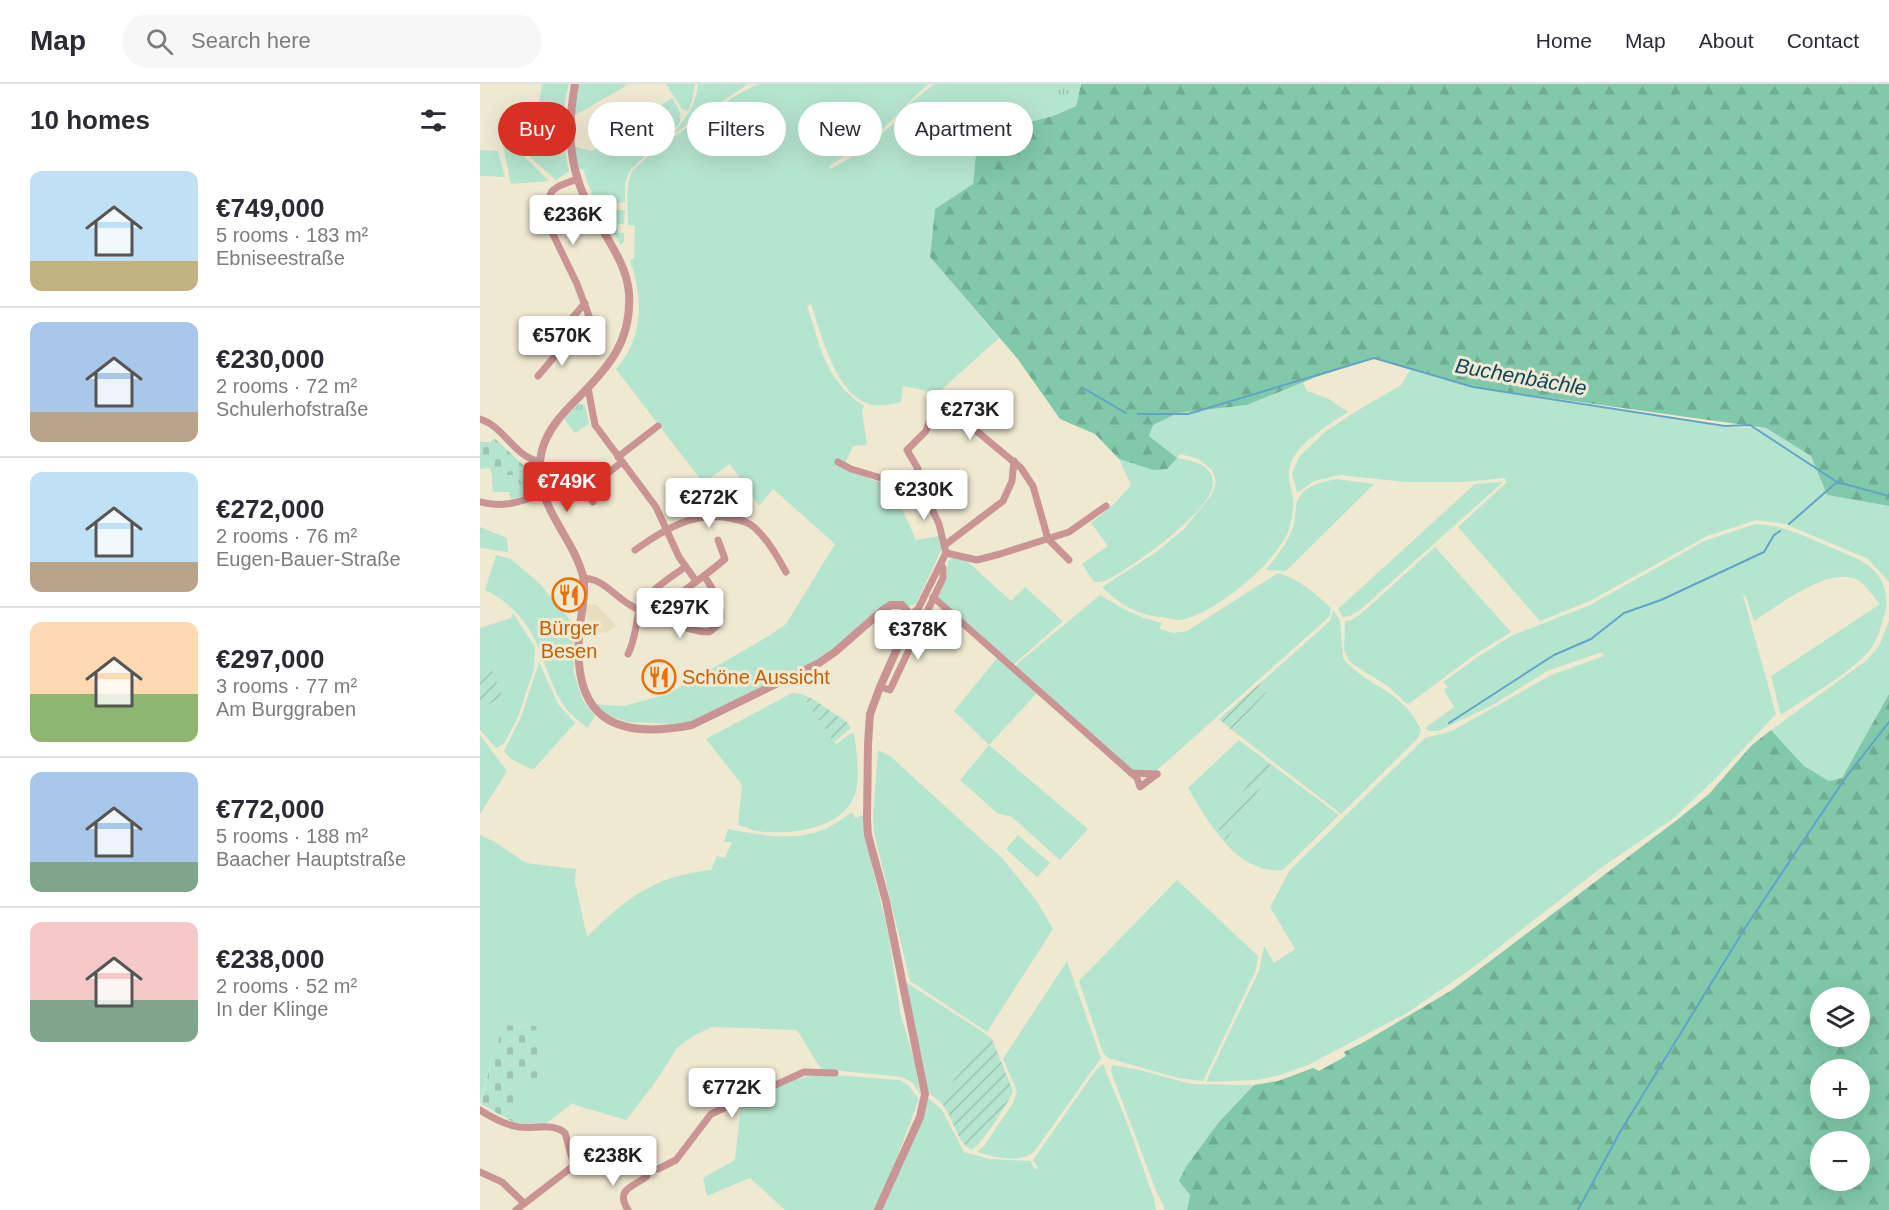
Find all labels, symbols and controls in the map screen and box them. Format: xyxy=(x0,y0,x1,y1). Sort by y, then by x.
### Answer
search box xyxy=(122,14,542,68)
text: Map xyxy=(30,25,86,56)
icon: search xyxy=(143,25,176,58)
text: Search here xyxy=(191,28,311,53)
text: Home xyxy=(1536,29,1592,52)
text: Map xyxy=(1625,29,1666,52)
text: About xyxy=(1699,29,1754,52)
text: Contact xyxy=(1787,29,1859,52)
chip: Buy xyxy=(498,102,576,156)
chip: Rent xyxy=(588,102,675,156)
chip: Filters xyxy=(687,102,786,156)
chip: New xyxy=(798,102,882,156)
chip: Apartment xyxy=(894,102,1033,156)
icon: filters xyxy=(417,104,450,137)
text: 10 homes xyxy=(30,105,150,135)
text: €749,000 xyxy=(216,193,324,223)
icon: home xyxy=(78,195,150,267)
pin: €236K xyxy=(531,195,615,246)
text: €236K xyxy=(544,203,602,225)
text: 5 rooms · 183 m² xyxy=(216,224,368,246)
text: Ebniseestraße xyxy=(216,247,345,269)
pin: €570K xyxy=(520,316,604,367)
text: €570K xyxy=(533,324,591,346)
text: €230,000 xyxy=(216,344,324,374)
icon: home xyxy=(78,346,150,418)
water label: Buchenbächle xyxy=(1454,354,1589,399)
text: 2 rooms · 72 m² xyxy=(216,375,357,397)
pin: €273K xyxy=(928,390,1012,441)
text: Schulerhofstraße xyxy=(216,398,368,420)
text: €273K xyxy=(941,398,999,420)
pin: €749K xyxy=(525,462,609,513)
text: €749K xyxy=(538,470,596,492)
pin: €230K xyxy=(882,470,966,521)
pin: €272K xyxy=(667,478,751,529)
text: €230K xyxy=(895,478,953,500)
text: €272K xyxy=(680,486,738,508)
text: €272,000 xyxy=(216,494,324,524)
icon: home xyxy=(78,496,150,568)
text: 2 rooms · 76 m² xyxy=(216,525,357,547)
text: Eugen-Bauer-Straße xyxy=(216,548,401,570)
restaurant icon: Bürger Besen xyxy=(551,577,587,613)
pin: €297K xyxy=(638,588,722,639)
text: €297K xyxy=(651,596,709,618)
pin: €378K xyxy=(876,610,960,661)
place label: Bürger Besen xyxy=(539,617,599,662)
text: €378K xyxy=(889,618,947,640)
text: €297,000 xyxy=(216,644,324,674)
icon: home xyxy=(78,646,150,718)
restaurant icon: Schöne Aussicht xyxy=(641,659,677,695)
place label: Schöne Aussicht xyxy=(682,666,830,688)
text: 3 rooms · 77 m² xyxy=(216,675,357,697)
text: Am Burggraben xyxy=(216,698,356,720)
text: €772,000 xyxy=(216,794,324,824)
icon: home xyxy=(78,796,150,868)
text: 5 rooms · 188 m² xyxy=(216,825,368,847)
text: Baacher Hauptstraße xyxy=(216,848,406,870)
text: €238,000 xyxy=(216,944,324,974)
icon: home xyxy=(78,946,150,1018)
text: 2 rooms · 52 m² xyxy=(216,975,357,997)
map controls xyxy=(1810,987,1870,1191)
button: layers xyxy=(1810,987,1870,1047)
text: In der Klinge xyxy=(216,998,328,1020)
button: + xyxy=(1810,1059,1870,1119)
pin: €772K xyxy=(690,1068,774,1119)
text: €772K xyxy=(703,1076,761,1098)
button: − xyxy=(1810,1131,1870,1191)
pin: €238K xyxy=(571,1136,655,1187)
text: €238K xyxy=(584,1144,642,1166)

